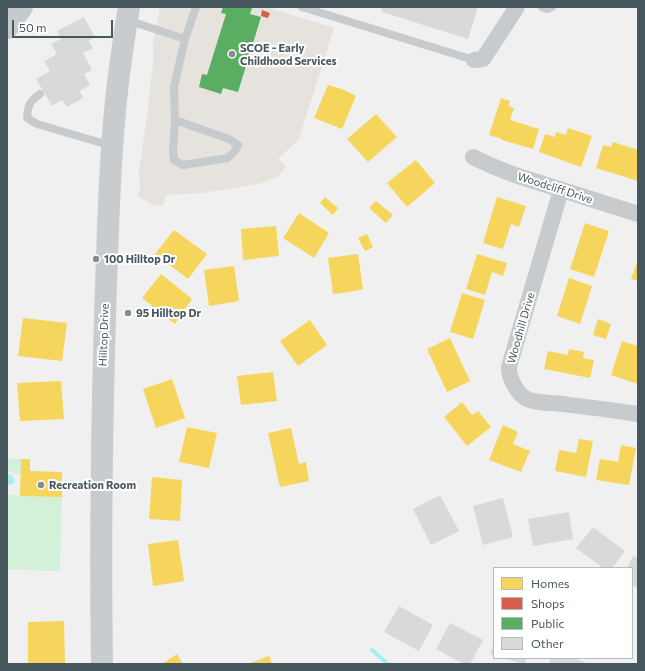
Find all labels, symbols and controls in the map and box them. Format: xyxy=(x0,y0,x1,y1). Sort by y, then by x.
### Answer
scale bar xyxy=(14,12,115,38)
text: 50 m xyxy=(19,20,47,34)
place label: SCOE - Early Childhood Services xyxy=(240,41,337,67)
marker: SCOE - Early Childhood Services xyxy=(227,49,237,59)
street label: Woodcliff Drive xyxy=(516,170,594,206)
place label: 100 Hilltop Dr xyxy=(104,252,175,266)
marker: 100 Hilltop Dr xyxy=(91,254,101,264)
street label: Woodhill Drive xyxy=(505,291,537,365)
street label: Hilltop Drive xyxy=(96,303,112,367)
place label: 95 Hilltop Dr xyxy=(136,306,201,320)
marker: 95 Hilltop Dr xyxy=(123,308,133,318)
place label: Recreation Room xyxy=(49,478,136,492)
marker: Recreation Room xyxy=(36,480,46,490)
legend xyxy=(493,567,633,659)
text: Homes xyxy=(531,576,569,590)
text: Shops xyxy=(531,596,565,610)
text: Public xyxy=(531,616,564,630)
text: Other xyxy=(531,636,564,650)

